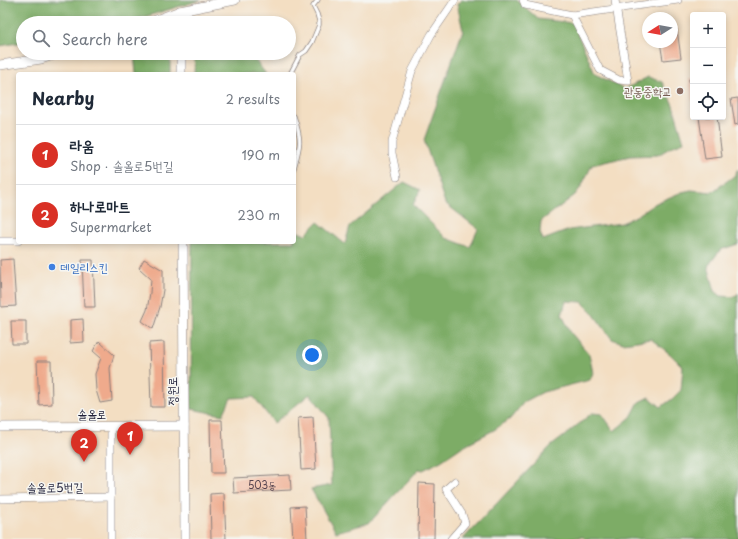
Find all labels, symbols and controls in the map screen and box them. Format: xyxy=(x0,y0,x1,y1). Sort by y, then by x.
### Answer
north arrow xyxy=(642,12,678,48)
map controls xyxy=(690,12,726,120)
button: + xyxy=(690,12,726,48)
search box xyxy=(16,16,296,60)
icon: search xyxy=(30,27,52,49)
text: Search here xyxy=(62,27,148,50)
button: − xyxy=(690,48,726,84)
place label: 관동중학교 xyxy=(624,82,672,100)
button: locate xyxy=(690,84,726,120)
text: Nearby xyxy=(32,85,94,111)
marker: 관동중학교 xyxy=(675,86,685,96)
text: 2 results xyxy=(226,89,280,108)
text: 라움 xyxy=(70,133,94,156)
text: 1 xyxy=(42,145,48,164)
text: 190 m xyxy=(241,145,280,164)
text: Shop · 솔올로5번길 xyxy=(70,156,173,175)
text: 하나로마트 xyxy=(70,194,130,217)
text: 2 xyxy=(40,205,50,224)
text: 230 m xyxy=(238,205,280,224)
text: Supermarket xyxy=(70,217,152,236)
place label: 데일리스킨 xyxy=(60,258,108,276)
marker: 데일리스킨 xyxy=(47,262,57,272)
your location xyxy=(302,345,322,365)
street label: 정원로 xyxy=(163,377,181,405)
street label: 솔올로 xyxy=(78,405,106,423)
pin: 1 xyxy=(117,422,143,455)
pin: 2 xyxy=(71,429,97,462)
house number: 503동 xyxy=(248,477,276,492)
street label: 솔올로5번길 xyxy=(27,478,83,496)

